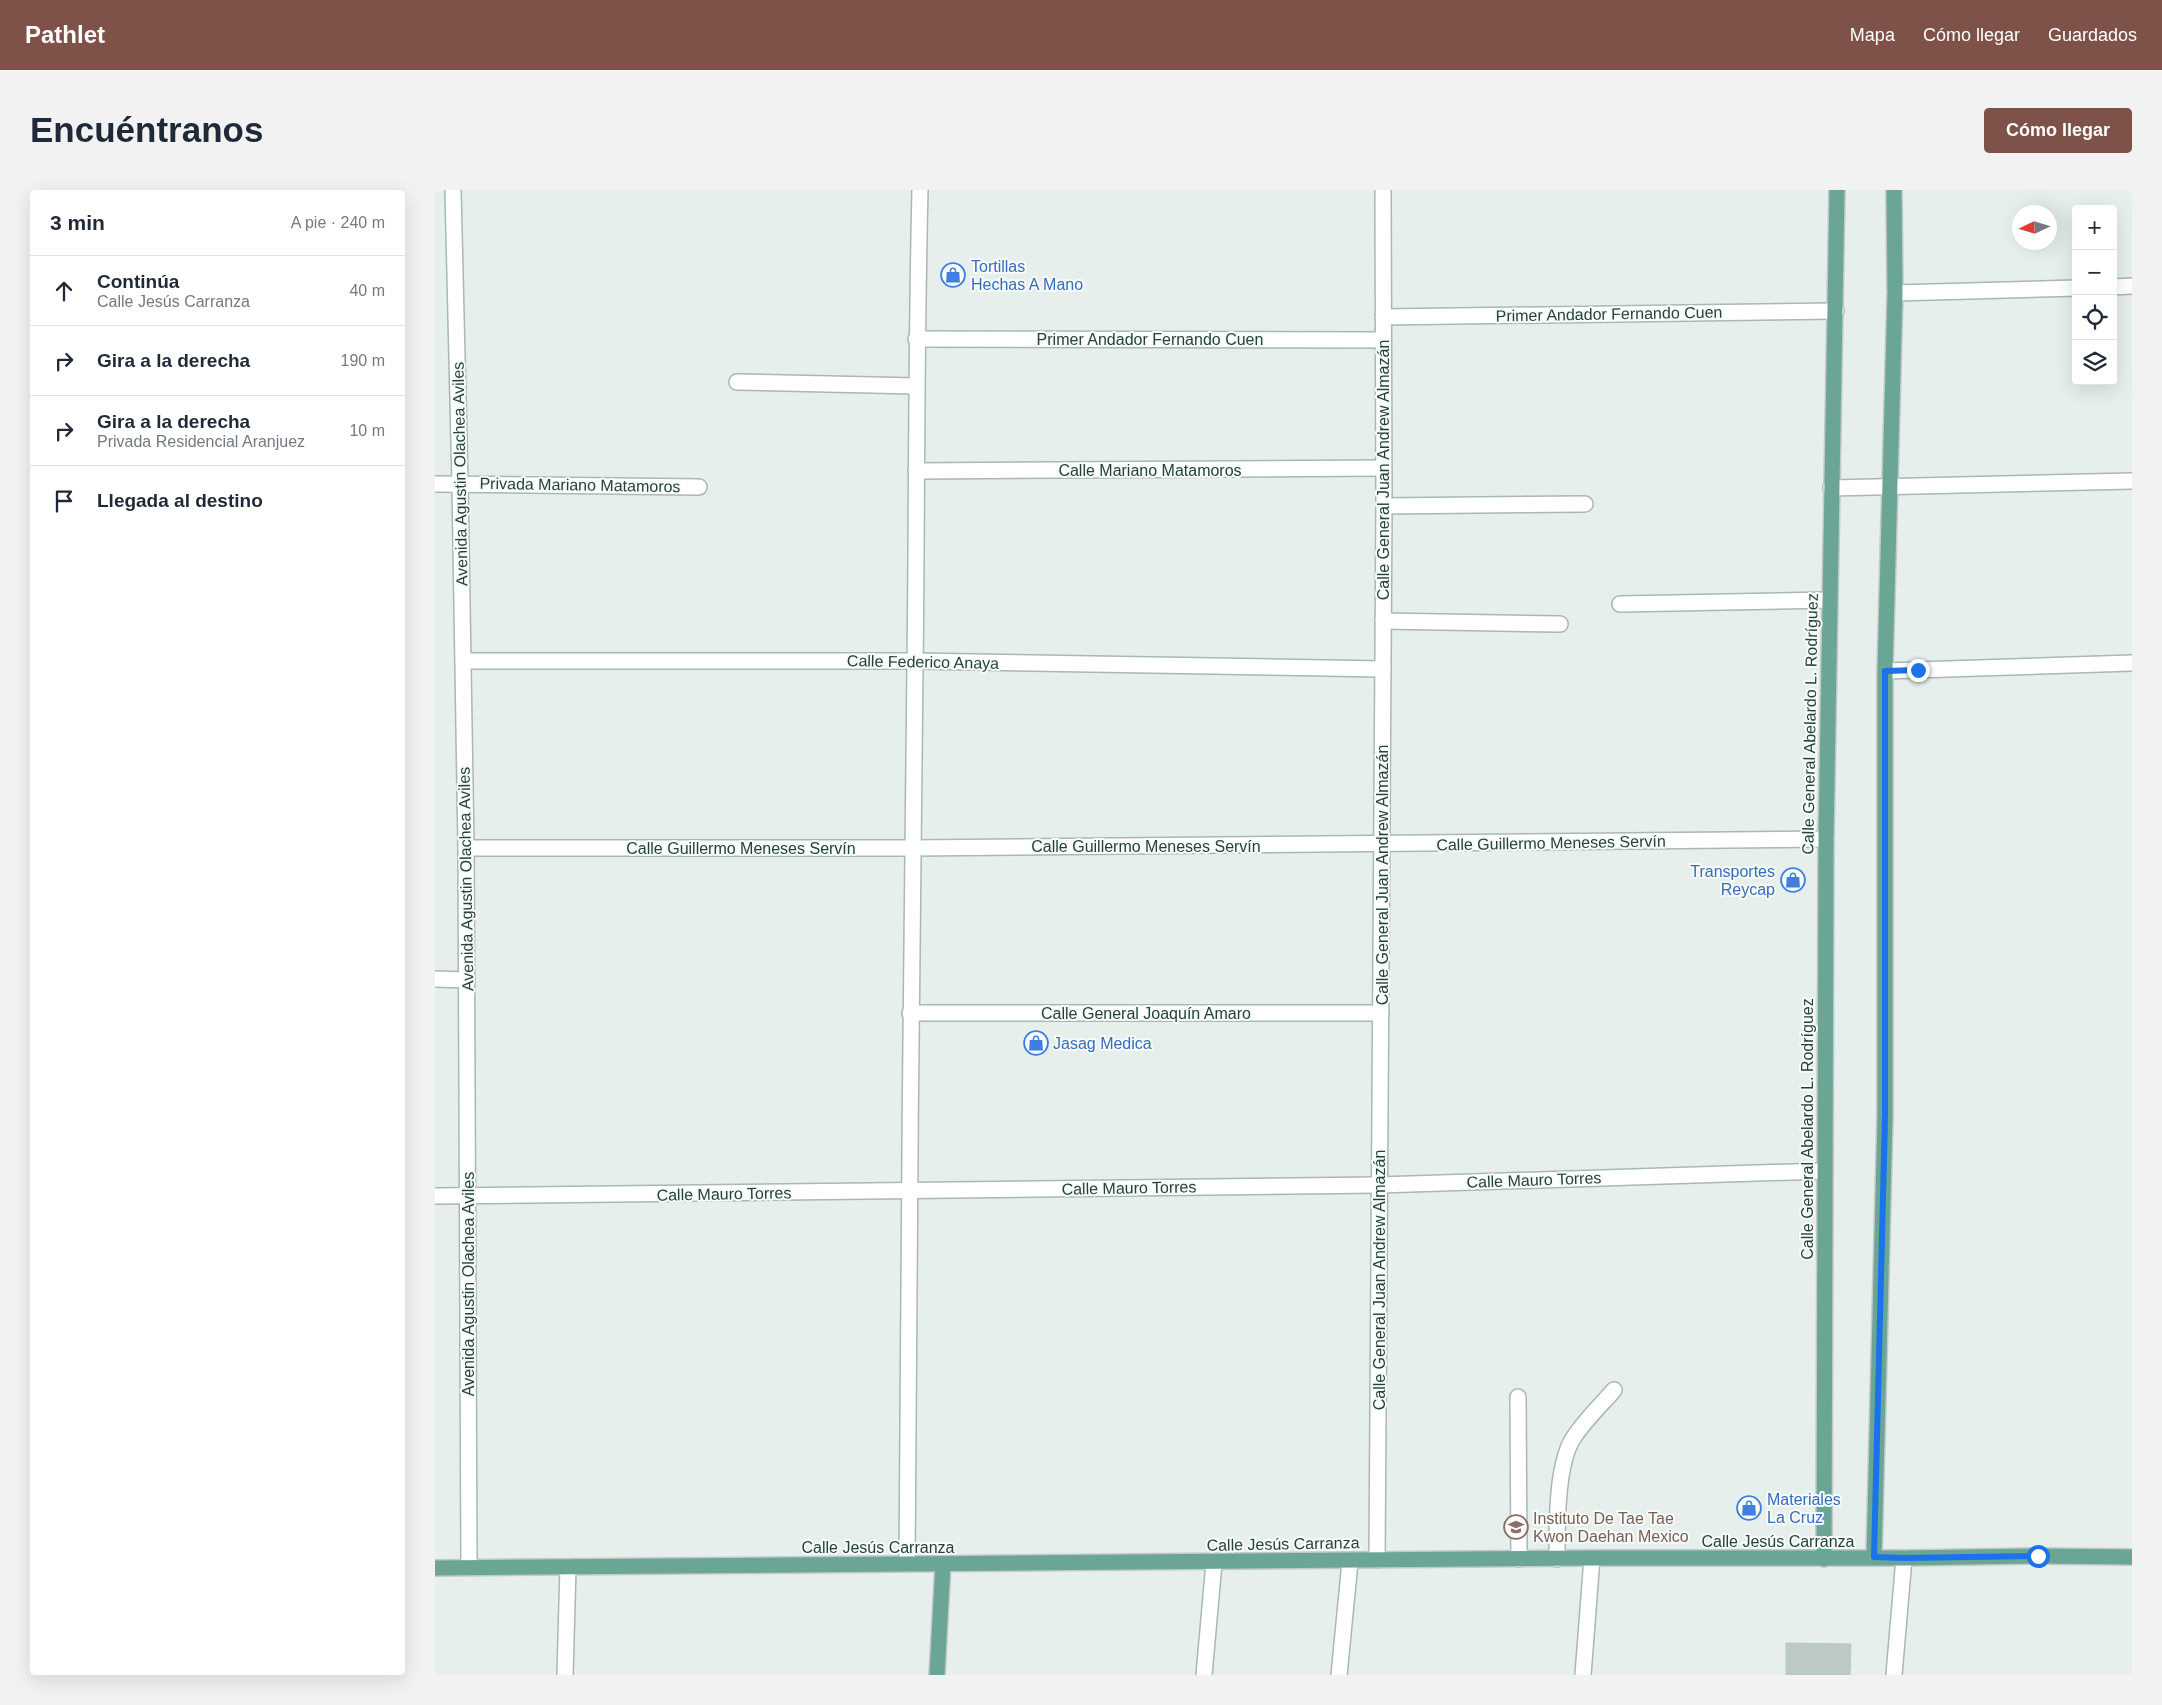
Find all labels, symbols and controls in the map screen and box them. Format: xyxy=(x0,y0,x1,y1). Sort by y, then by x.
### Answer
text: Pathlet xyxy=(25,21,105,48)
text: Mapa xyxy=(1850,25,1895,45)
text: Cómo llegar xyxy=(1923,25,2020,45)
text: Guardados xyxy=(2048,25,2137,45)
button: Cómo llegar xyxy=(1984,108,2132,153)
text: Encuéntranos xyxy=(30,110,263,149)
north arrow xyxy=(2012,205,2057,250)
map controls xyxy=(2072,205,2117,385)
button: + xyxy=(2072,205,2117,250)
text: 3 min xyxy=(50,211,105,234)
text: A pie · 240 m xyxy=(291,214,385,231)
button: − xyxy=(2072,250,2117,295)
place label: Tortillas Hechas A Mano xyxy=(971,258,1083,293)
shop icon: Tortillas Hechas A Mano xyxy=(940,262,966,288)
text: Continúa xyxy=(97,271,179,292)
icon: ahead xyxy=(50,277,78,305)
text: 40 m xyxy=(349,282,385,299)
text: Calle Jesús Carranza xyxy=(97,293,250,310)
button: locate xyxy=(2072,295,2117,340)
street label: Primer Andador Fernando Cuen xyxy=(1495,304,1723,324)
street label: Primer Andador Fernando Cuen xyxy=(1037,331,1263,348)
street label: Calle General Juan Andrew Almazán xyxy=(1375,340,1392,600)
button: layers xyxy=(2072,340,2117,385)
icon: right xyxy=(50,347,78,375)
text: Gira a la derecha xyxy=(97,350,250,371)
text: 190 m xyxy=(341,352,385,369)
street label: Avenida Agustin Olachea Aviles xyxy=(450,362,470,586)
text: Gira a la derecha xyxy=(97,411,250,432)
icon: right xyxy=(50,417,78,445)
text: 10 m xyxy=(349,422,385,439)
text: Privada Residencial Aranjuez xyxy=(97,433,305,450)
street label: Calle Mariano Matamoros xyxy=(1058,462,1242,479)
street label: Privada Mariano Matamoros xyxy=(479,475,681,495)
icon: arrive xyxy=(50,487,78,515)
text: Llegada al destino xyxy=(97,490,263,511)
street label: Calle General Abelardo L. Rodríguez xyxy=(1799,593,1821,855)
street label: Calle Federico Anaya xyxy=(847,652,999,672)
route end xyxy=(1907,659,1930,682)
street label: Calle General Juan Andrew Almazán xyxy=(1374,745,1391,1005)
street label: Avenida Agustin Olachea Aviles xyxy=(456,767,476,991)
street label: Calle Guillermo Meneses Servín xyxy=(1436,832,1666,854)
street label: Calle Guillermo Meneses Servín xyxy=(1031,838,1261,855)
street label: Calle Guillermo Meneses Servín xyxy=(626,840,856,857)
place label: Transportes Reycap xyxy=(1690,863,1775,898)
shop icon: Transportes Reycap xyxy=(1780,867,1806,893)
street label: Calle General Abelardo L. Rodríguez xyxy=(1799,998,1816,1260)
street label: Calle General Joaquín Amaro xyxy=(1041,1005,1251,1022)
shop icon: Jasag Medica xyxy=(1023,1030,1049,1056)
place label: Jasag Medica xyxy=(1053,1035,1152,1052)
street label: Calle General Juan Andrew Almazán xyxy=(1371,1150,1388,1410)
street label: Calle Mauro Torres xyxy=(1466,1169,1602,1191)
street label: Avenida Agustin Olachea Aviles xyxy=(460,1172,477,1396)
street label: Calle Mauro Torres xyxy=(1061,1178,1197,1198)
street label: Calle Mauro Torres xyxy=(656,1184,792,1204)
place label: Materiales La Cruz xyxy=(1767,1491,1841,1526)
shop icon: Materiales La Cruz xyxy=(1736,1495,1762,1521)
place label: Instituto De Tae Tae Kwon Daehan Mexico xyxy=(1533,1510,1689,1545)
school or university icon: Instituto De Tae Tae Kwon Daehan Mexico xyxy=(1503,1514,1529,1540)
street label: Calle Jesús Carranza xyxy=(1702,1533,1855,1550)
street label: Calle Jesús Carranza xyxy=(1206,1534,1360,1554)
street label: Calle Jesús Carranza xyxy=(802,1539,955,1556)
route start xyxy=(2027,1545,2050,1568)

